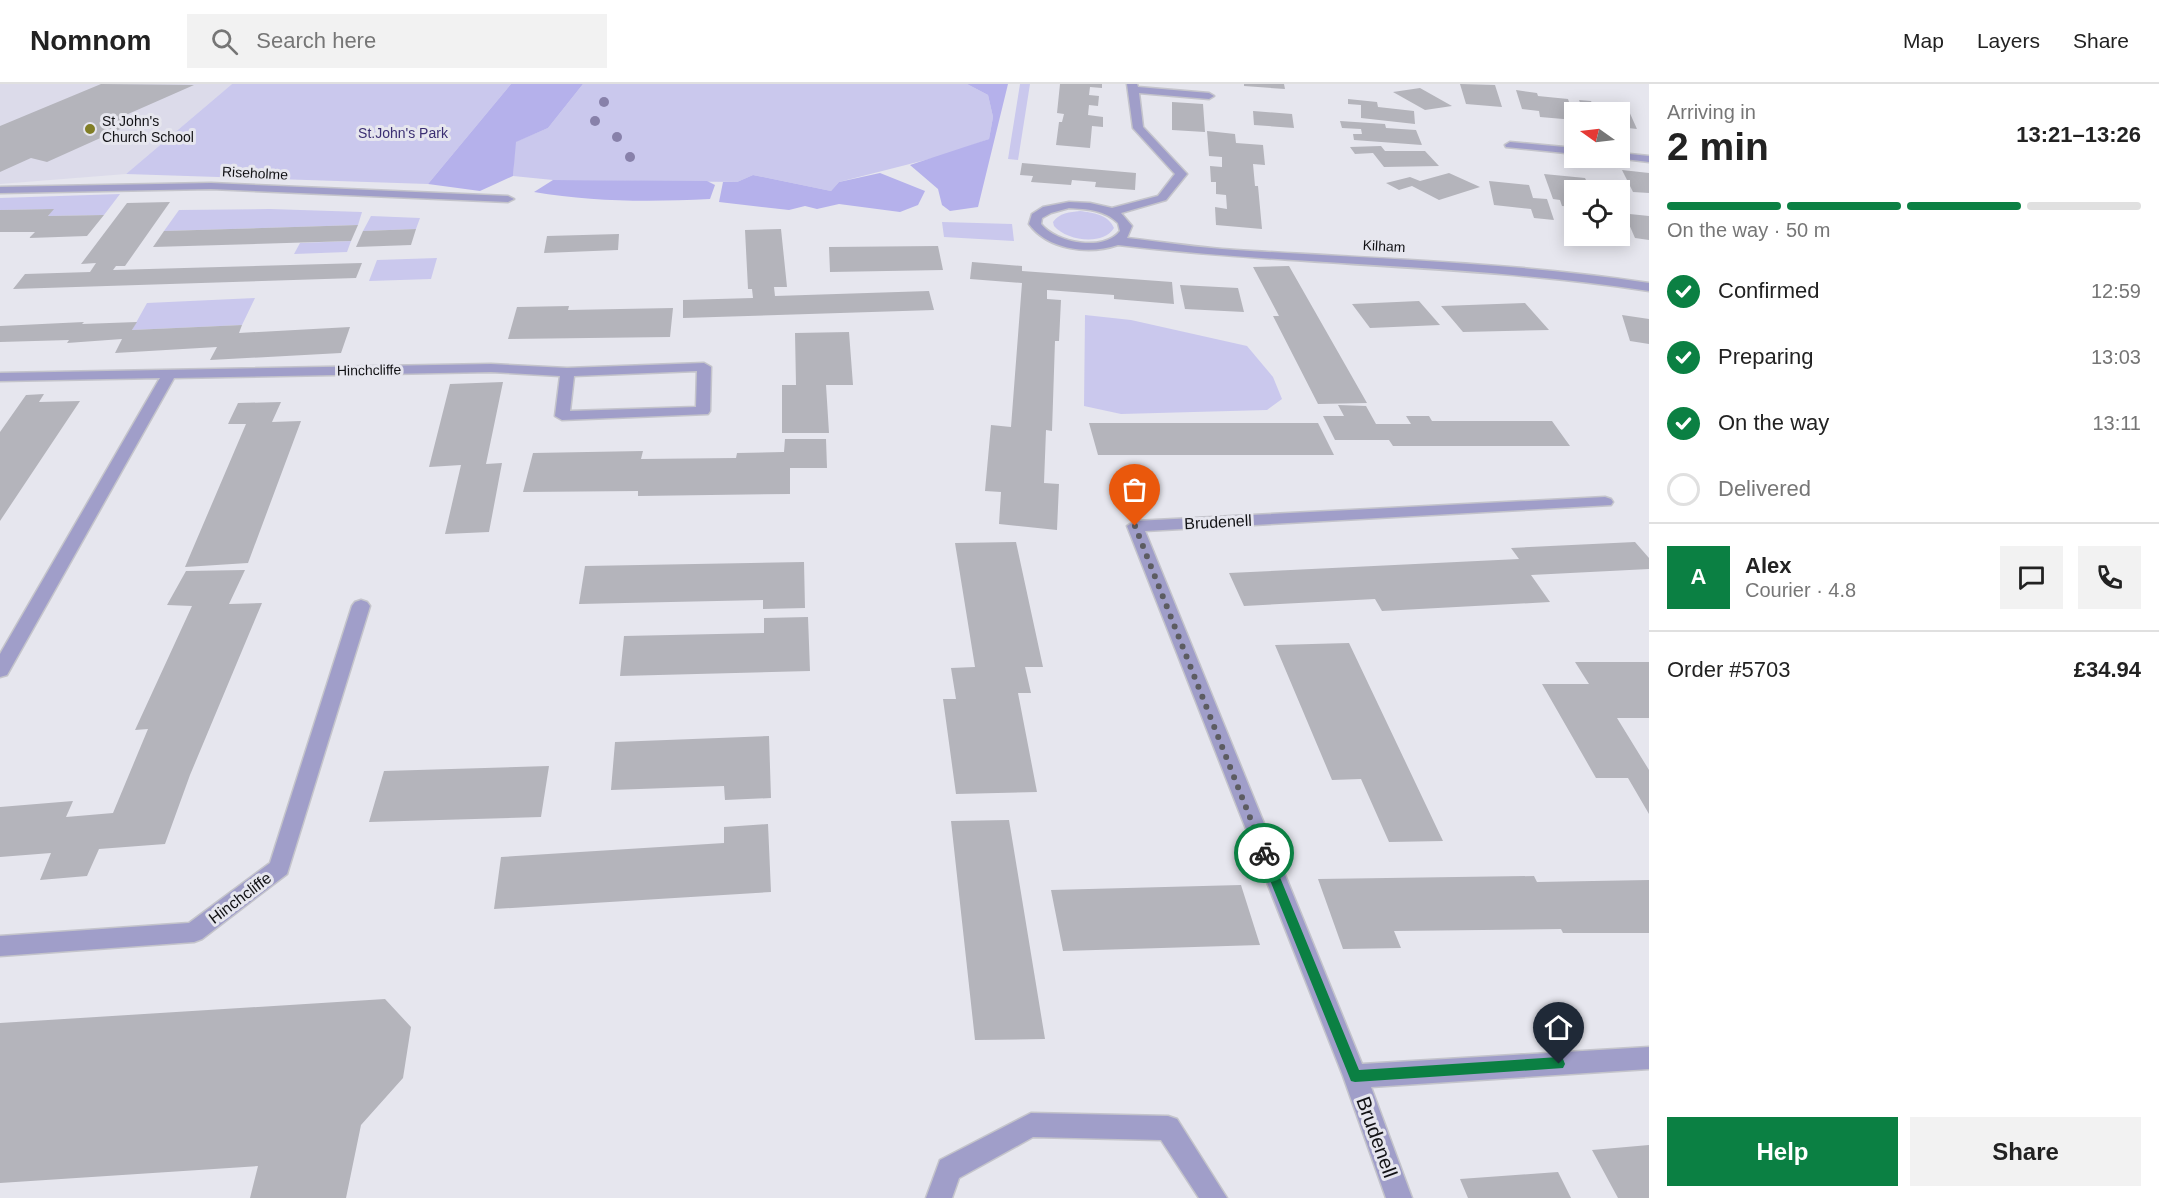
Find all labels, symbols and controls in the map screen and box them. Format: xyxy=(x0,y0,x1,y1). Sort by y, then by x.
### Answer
search box xyxy=(187,14,607,68)
text: Nomnom xyxy=(30,25,151,56)
icon: search xyxy=(208,25,241,58)
text: Search here xyxy=(256,28,376,53)
text: Map xyxy=(1903,29,1944,52)
text: Layers xyxy=(1977,29,2040,52)
text: Share xyxy=(2073,29,2129,52)
text: Arriving in xyxy=(1667,101,1756,123)
north arrow xyxy=(1564,102,1630,168)
map controls xyxy=(1564,102,1630,246)
place label: St John's Church School xyxy=(102,113,194,145)
marker: St John's Church School xyxy=(83,122,97,136)
text: 13:21–13:26 xyxy=(2016,122,2141,147)
park label: St.John's Park xyxy=(358,125,449,141)
text: 2 min xyxy=(1667,125,1769,168)
street label: Riseholme xyxy=(222,163,289,183)
button: locate xyxy=(1564,180,1630,246)
text: On the way · 50 m xyxy=(1667,219,1830,241)
street label: Kilham xyxy=(1362,237,1406,255)
icon: check xyxy=(1667,275,1700,308)
text: Confirmed xyxy=(1718,278,1819,303)
text: 12:59 xyxy=(2091,280,2141,302)
icon: check xyxy=(1667,341,1700,374)
text: Preparing xyxy=(1718,344,1813,369)
text: 13:03 xyxy=(2091,346,2141,368)
street label: Hinchcliffe xyxy=(337,361,402,379)
icon: check xyxy=(1667,407,1700,440)
text: On the way xyxy=(1718,410,1829,435)
text: 13:11 xyxy=(2092,412,2141,434)
pin xyxy=(1109,464,1160,526)
icon: bag xyxy=(1118,473,1151,506)
text: Delivered xyxy=(1718,476,1811,501)
street label: Brudenell xyxy=(1184,512,1252,532)
button: chat xyxy=(2000,546,2063,609)
button: phone xyxy=(2078,546,2141,609)
text: Alex xyxy=(1745,553,1791,578)
text: A xyxy=(1691,564,1706,589)
text: Courier · 4.8 xyxy=(1745,579,1856,601)
text: Order #5703 xyxy=(1667,657,1791,682)
text: £34.94 xyxy=(2074,657,2141,682)
courier xyxy=(1234,823,1294,883)
icon: bike xyxy=(1248,837,1281,870)
street label: Hinchcliffe xyxy=(206,869,275,927)
pin xyxy=(1533,1002,1584,1064)
icon: home xyxy=(1542,1011,1575,1044)
street label: Brudenell xyxy=(1352,1094,1402,1180)
button: Help xyxy=(1667,1117,1898,1186)
button: Share xyxy=(1910,1117,2141,1186)

